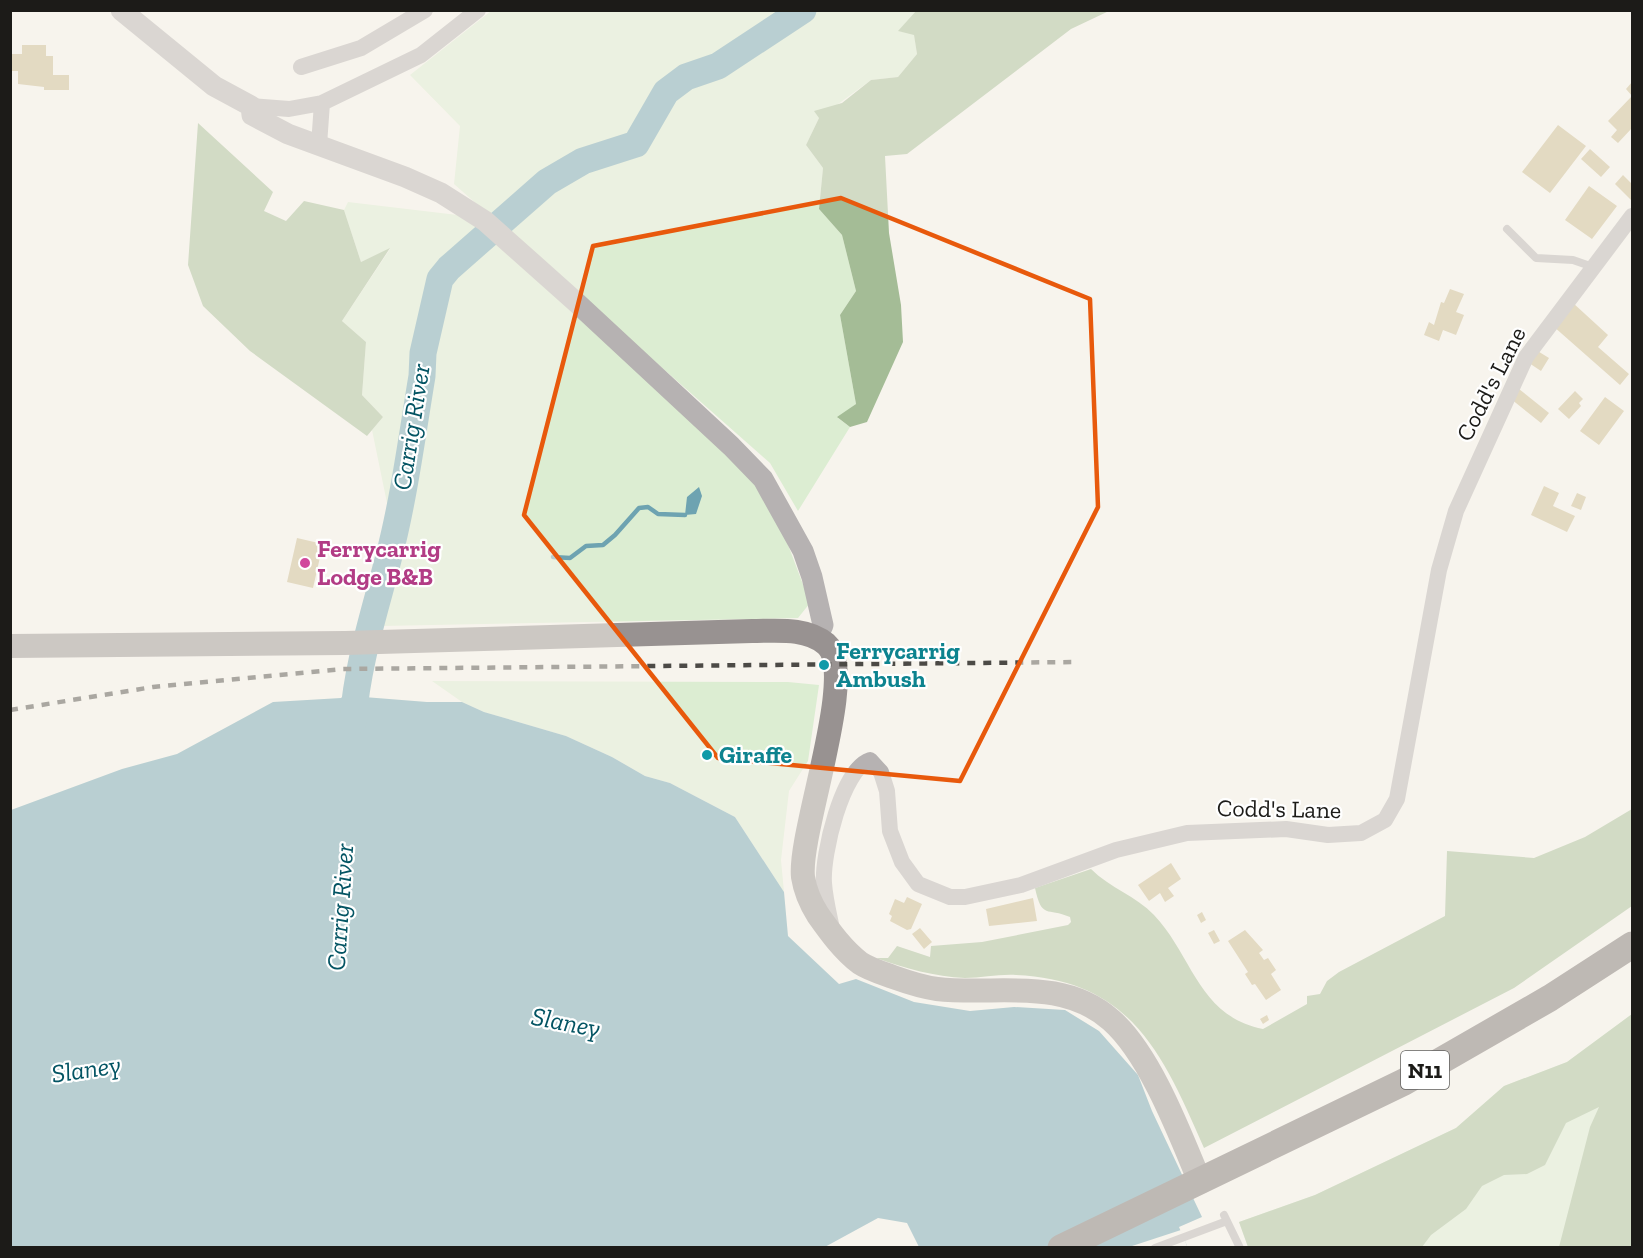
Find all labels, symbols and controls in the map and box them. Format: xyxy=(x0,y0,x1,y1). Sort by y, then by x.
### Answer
street label: Codd's Lane xyxy=(1449,322,1532,446)
water label: Carrig River xyxy=(385,361,437,492)
place label: Ferrycarrig Lodge B&B xyxy=(317,534,441,591)
marker: Ferrycarrig Lodge B&B xyxy=(298,556,312,570)
place label: Ferrycarrig Ambush xyxy=(836,636,960,693)
marker: Ferrycarrig Ambush xyxy=(817,658,831,672)
place label: Giraffe xyxy=(719,740,793,769)
marker: Giraffe xyxy=(700,748,714,762)
street label: Codd's Lane xyxy=(1217,793,1341,824)
water label: Carrig River xyxy=(320,842,360,972)
water label: Slaney xyxy=(529,1000,603,1044)
water label: Slaney xyxy=(49,1048,123,1090)
road number: N11 xyxy=(1401,1051,1449,1089)

